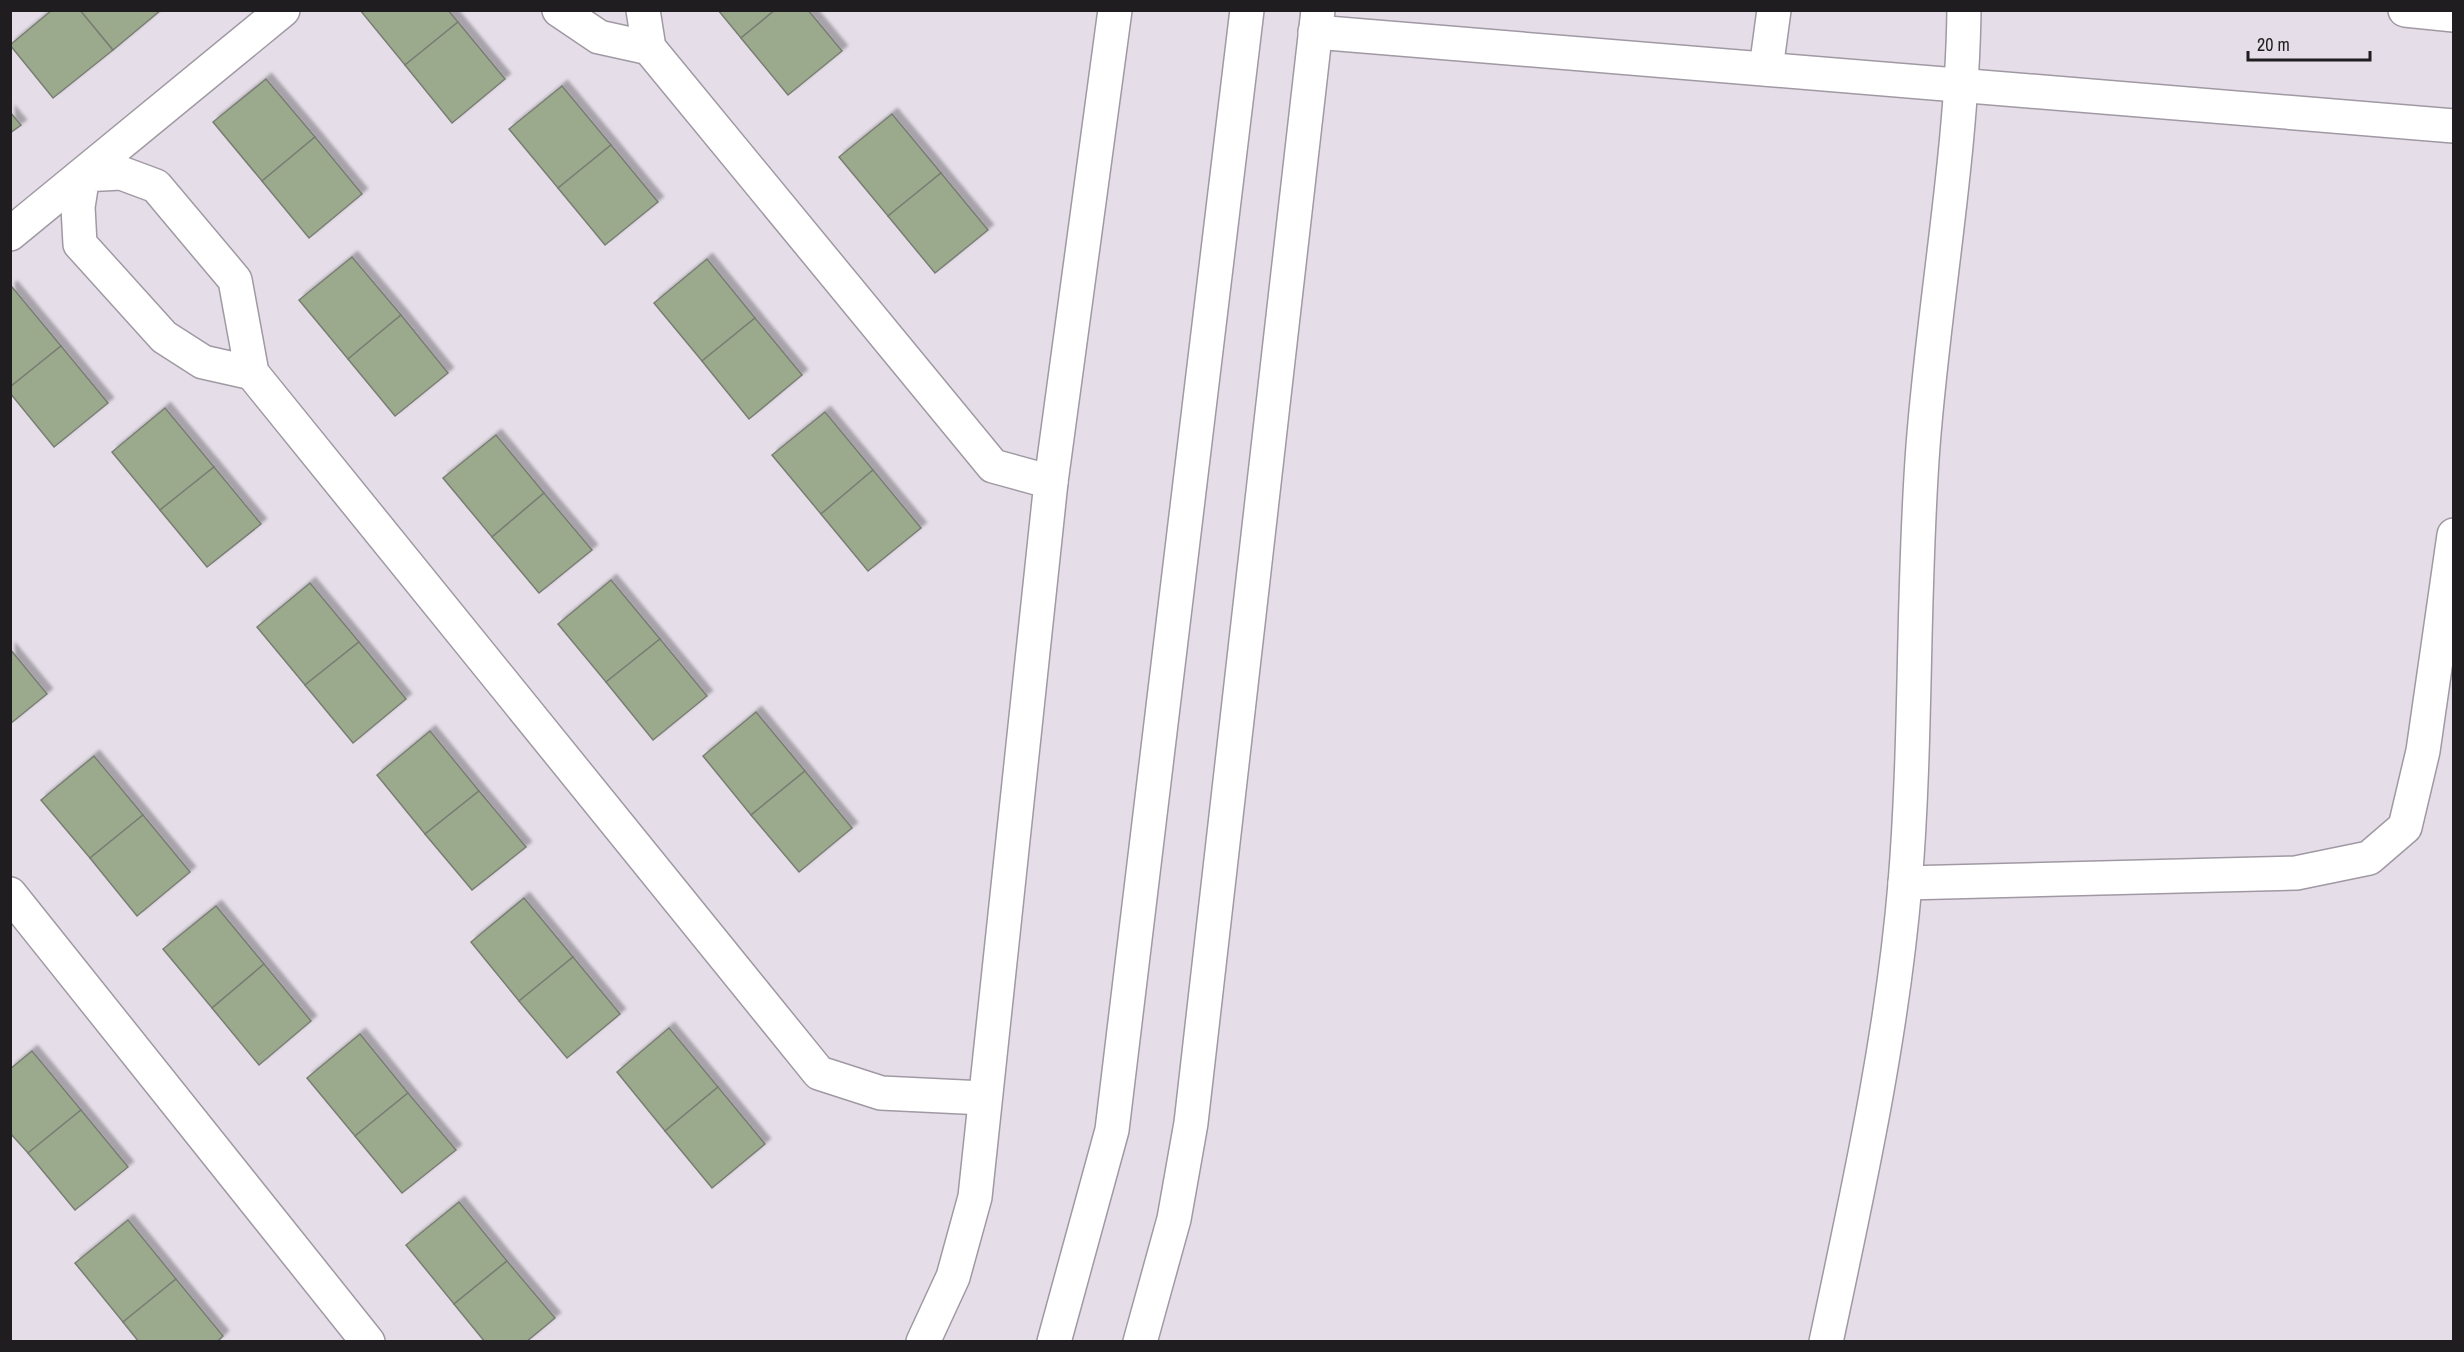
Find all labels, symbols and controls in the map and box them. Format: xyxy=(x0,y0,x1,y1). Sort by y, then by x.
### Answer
scale bar xyxy=(2248,24,2370,62)
text: 20 m xyxy=(2257,32,2290,57)

